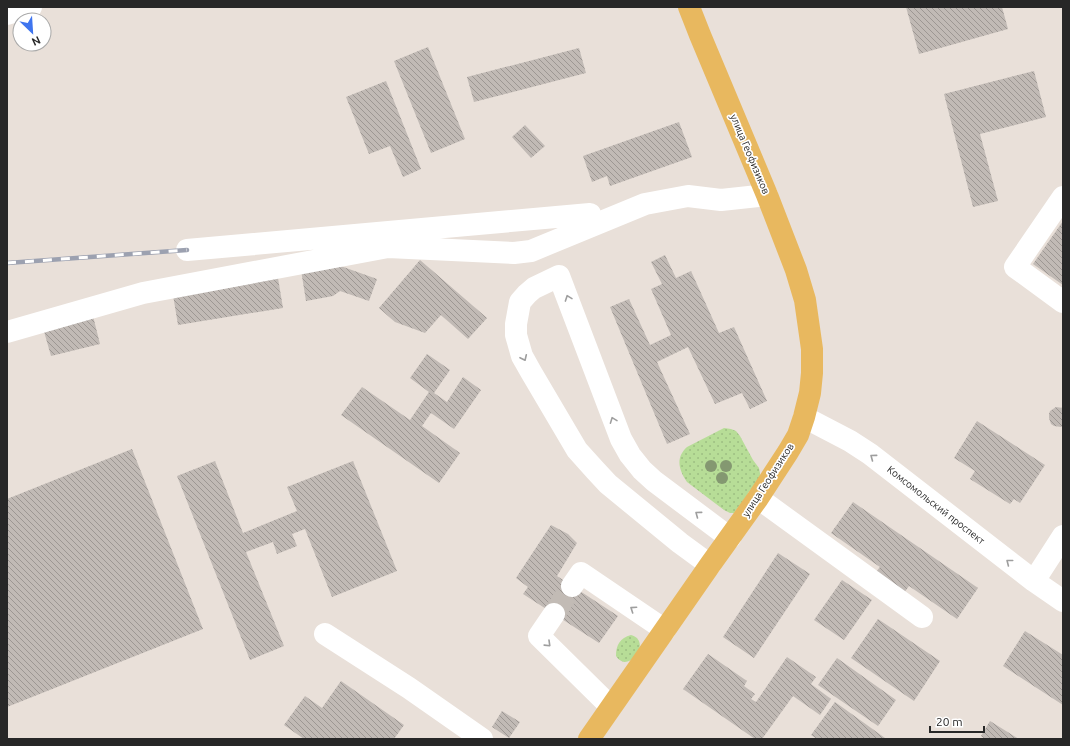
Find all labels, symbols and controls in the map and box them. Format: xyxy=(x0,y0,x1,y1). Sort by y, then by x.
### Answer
north arrow xyxy=(12,12,52,52)
text: N xyxy=(30,34,42,48)
street label: улица Геофизиков xyxy=(728,112,772,196)
one-way arrow xyxy=(564,295,572,302)
one-way arrow xyxy=(519,353,527,361)
one-way arrow xyxy=(610,417,618,424)
street label: улица Геофизиков xyxy=(740,441,796,519)
one-way arrow xyxy=(870,454,877,461)
street label: Комсомольский проспект xyxy=(885,464,987,547)
one-way arrow xyxy=(696,512,703,519)
one-way arrow xyxy=(1006,559,1013,566)
one-way arrow xyxy=(630,606,637,613)
one-way arrow xyxy=(543,640,551,647)
scale bar xyxy=(930,708,984,734)
text: 20 m xyxy=(936,715,963,728)

